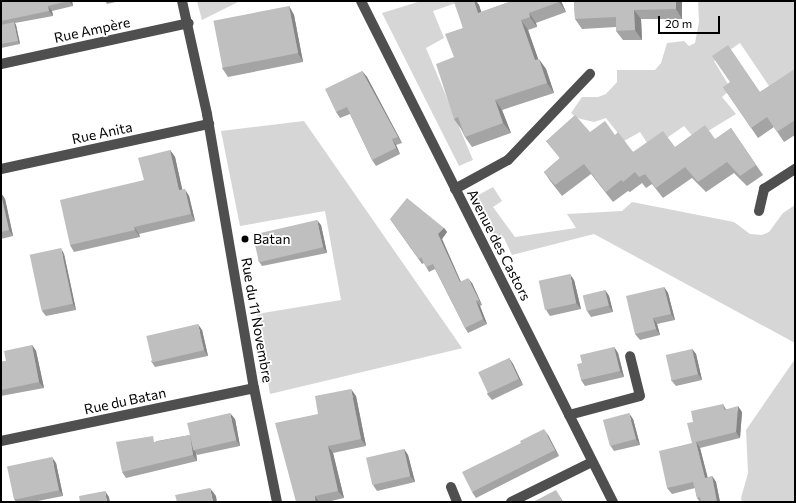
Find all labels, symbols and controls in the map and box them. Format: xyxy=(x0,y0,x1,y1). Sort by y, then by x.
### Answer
scale bar xyxy=(660,8,722,34)
street label: Rue Ampère xyxy=(52,14,132,46)
text: 20 m xyxy=(665,16,692,30)
street label: Rue Anita xyxy=(70,118,134,148)
street label: Avenue des Castors xyxy=(464,186,534,304)
place label: Batan xyxy=(253,231,290,247)
marker: Batan xyxy=(240,234,250,244)
street label: Rue du 11 Novembre xyxy=(238,256,276,384)
street label: Rue du Batan xyxy=(83,384,167,418)

